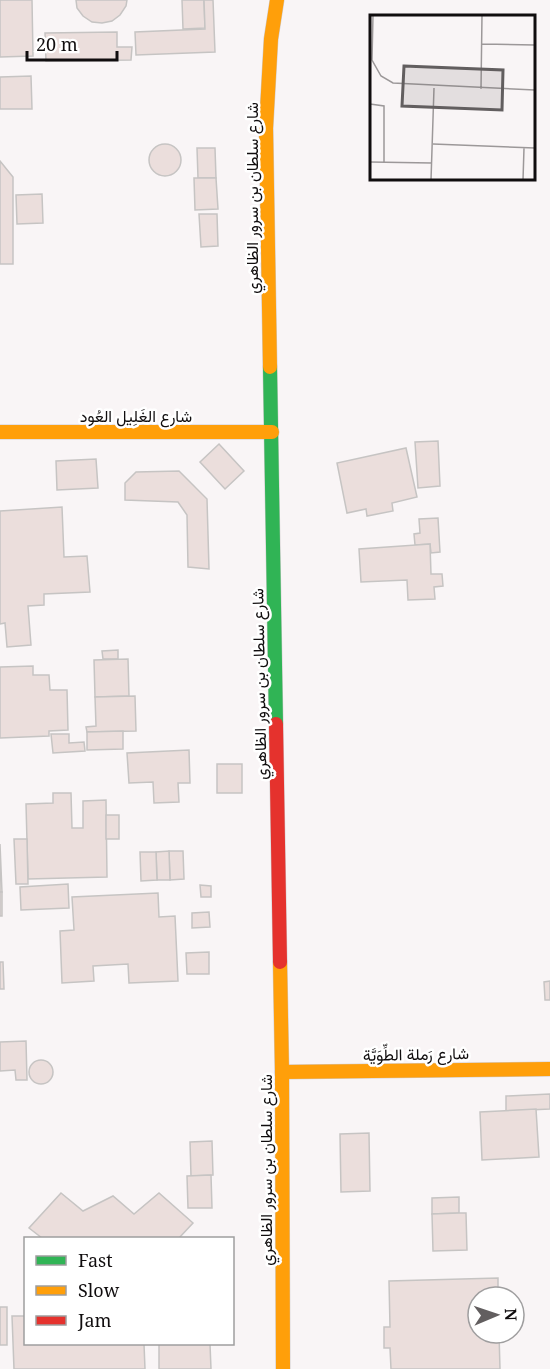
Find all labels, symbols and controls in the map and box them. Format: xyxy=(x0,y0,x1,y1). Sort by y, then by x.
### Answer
inset map xyxy=(370,15,535,180)
scale bar xyxy=(27,24,117,62)
text: 20 m xyxy=(36,32,78,56)
street label: شارع سلطان بن سرور الظاهري xyxy=(241,102,266,294)
street label: شارع الغَلِيل العُود xyxy=(80,405,192,428)
street label: شارع سلطان بن سرور الظاهري xyxy=(246,588,275,780)
street label: شارع رَملة الطِّوَيَّة xyxy=(363,1042,469,1067)
street label: شارع سلطان بن سرور الظاهري xyxy=(255,1074,280,1266)
legend xyxy=(24,1237,234,1345)
text: Fast xyxy=(78,1248,113,1272)
text: Slow xyxy=(78,1278,120,1302)
north arrow xyxy=(466,1285,526,1345)
text: Jam xyxy=(77,1308,112,1332)
text: N xyxy=(500,1308,522,1322)

